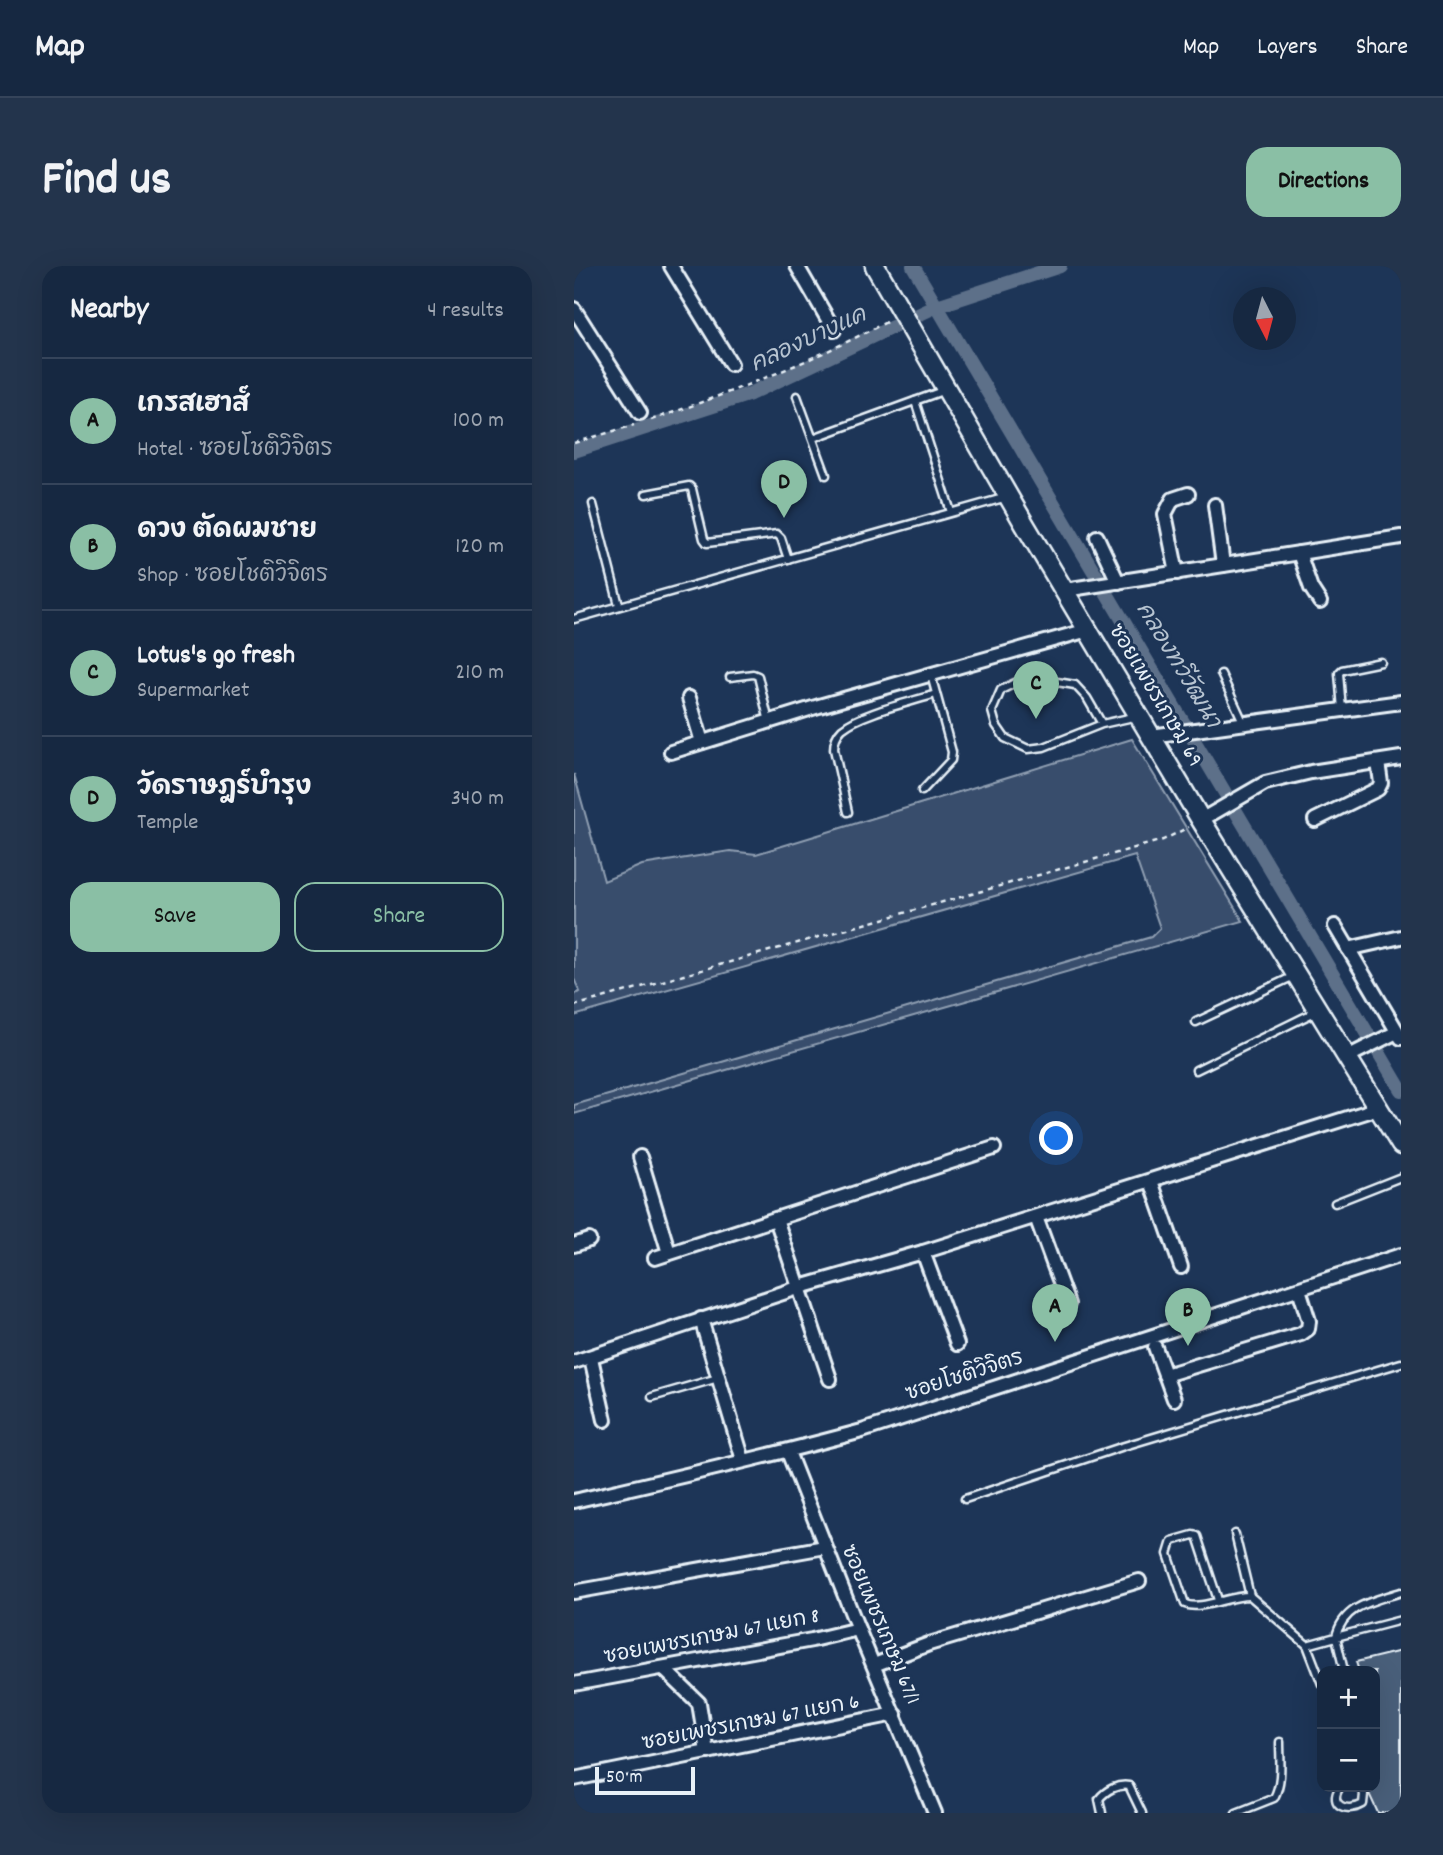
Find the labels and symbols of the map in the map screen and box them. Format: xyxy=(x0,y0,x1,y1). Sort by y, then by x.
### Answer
north arrow xyxy=(1233,287,1296,350)
water label: คลองบางแค xyxy=(746,299,874,382)
pin: D xyxy=(761,460,807,518)
water label: คลองทวีวัฒนา xyxy=(1126,596,1230,737)
street label: ซอยเพชรเกษม 69 xyxy=(1099,619,1209,773)
pin: C xyxy=(1013,661,1059,719)
your location xyxy=(1039,1121,1073,1155)
pin: A xyxy=(1032,1284,1078,1342)
pin: B xyxy=(1165,1288,1211,1346)
street label: ซอยโชติวิจิตร xyxy=(902,1343,1028,1410)
street label: ซอยเพชรเกษม 67/1 xyxy=(832,1540,926,1710)
street label: ซอยเพชรเกษม 67 แยก 8 xyxy=(602,1602,822,1674)
street label: ซอยเพชรเกษม 67 แยก 6 xyxy=(640,1688,862,1760)
scale bar xyxy=(595,1764,695,1796)

